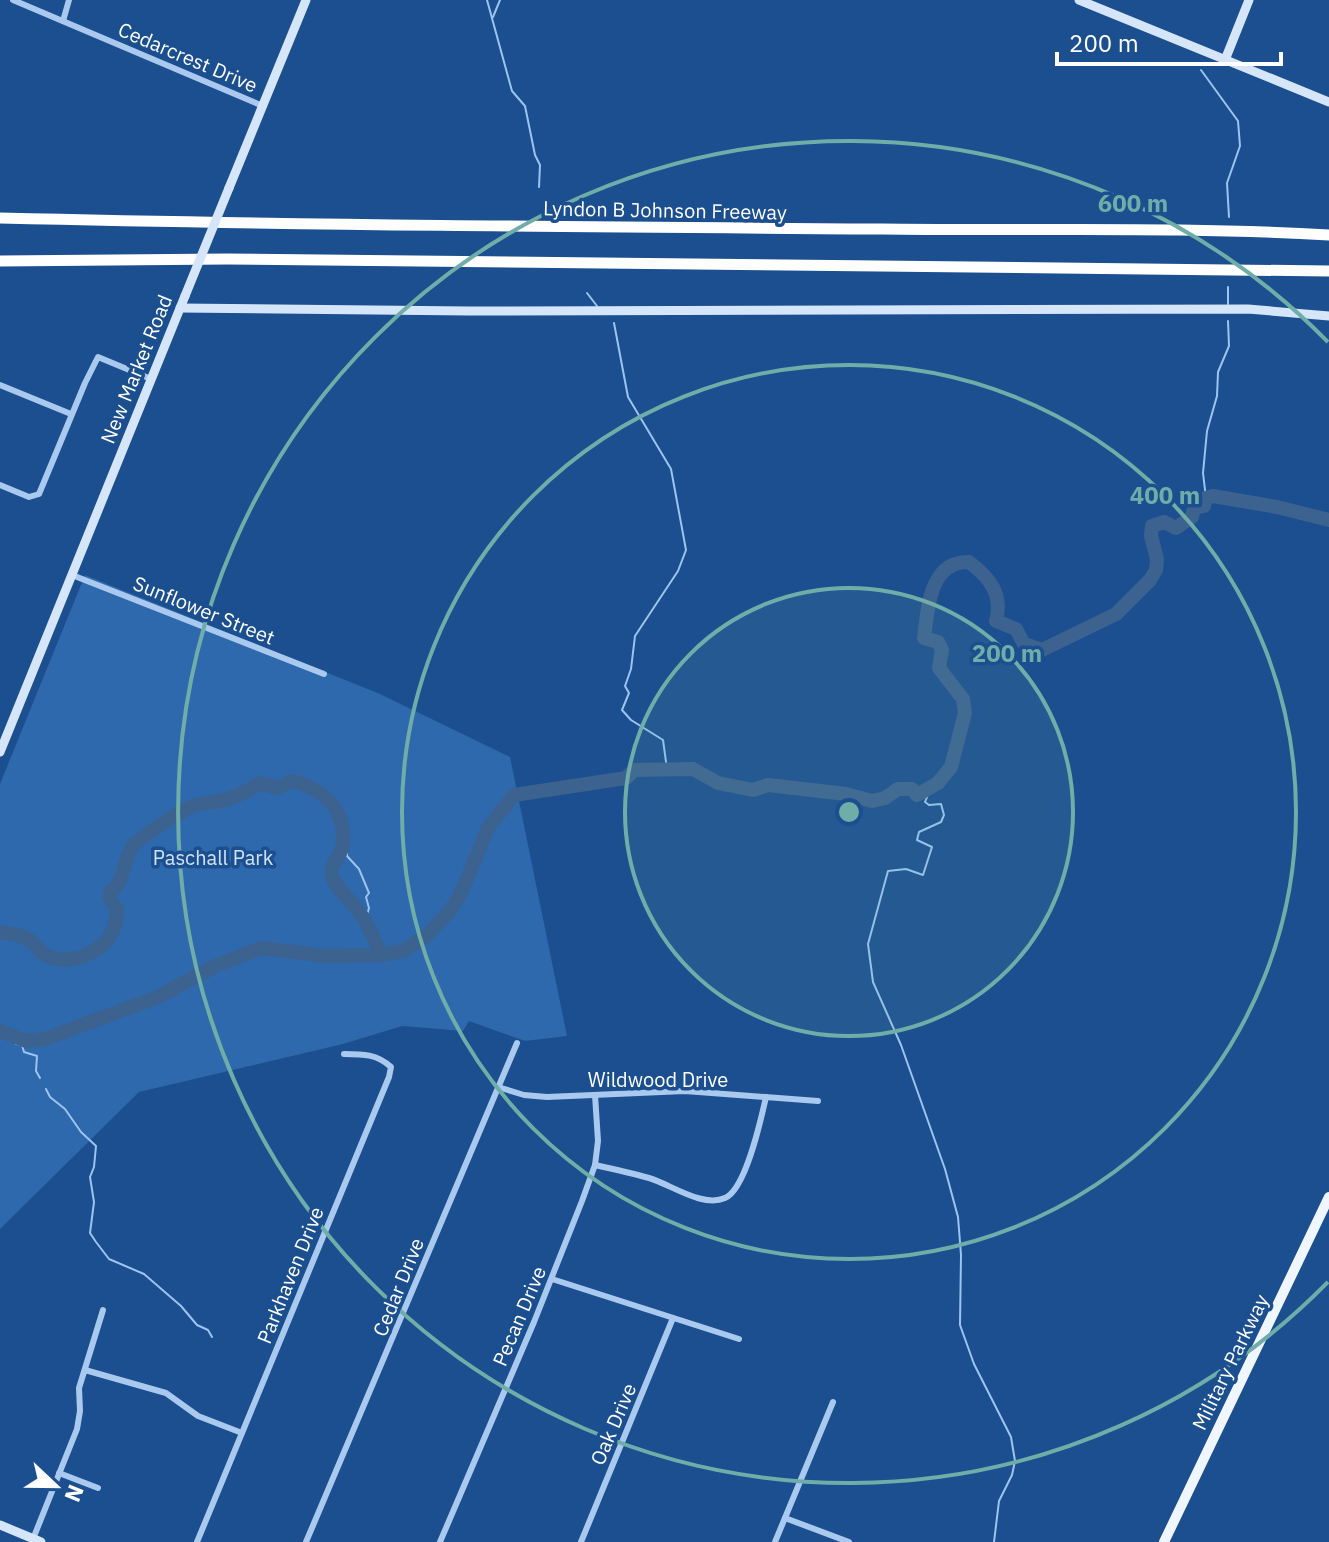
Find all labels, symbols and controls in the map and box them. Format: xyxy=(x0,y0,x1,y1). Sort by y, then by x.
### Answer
street label: Cedarcrest Drive xyxy=(114,15,262,99)
scale bar xyxy=(1057,16,1281,66)
text: 200 m xyxy=(1069,27,1139,59)
text: 600 m xyxy=(1098,187,1168,219)
street label: Lyndon B Johnson Freeway xyxy=(543,194,787,226)
street label: New Market Road xyxy=(94,291,178,447)
text: 400 m xyxy=(1130,479,1200,511)
street label: Sunflower Street xyxy=(129,569,279,651)
text: 200 m xyxy=(972,637,1042,669)
centre of rings xyxy=(835,798,863,826)
park label: Paschall Park xyxy=(153,844,274,871)
street label: Wildwood Drive xyxy=(588,1066,728,1093)
street label: Parkhaven Drive xyxy=(250,1202,330,1348)
street label: Cedar Drive xyxy=(366,1234,430,1340)
street label: Pecan Drive xyxy=(486,1262,552,1370)
street label: Military Parkway xyxy=(1185,1290,1275,1434)
street label: Oak Drive xyxy=(584,1379,642,1469)
north arrow xyxy=(16,1446,96,1526)
text: N xyxy=(59,1481,91,1506)

